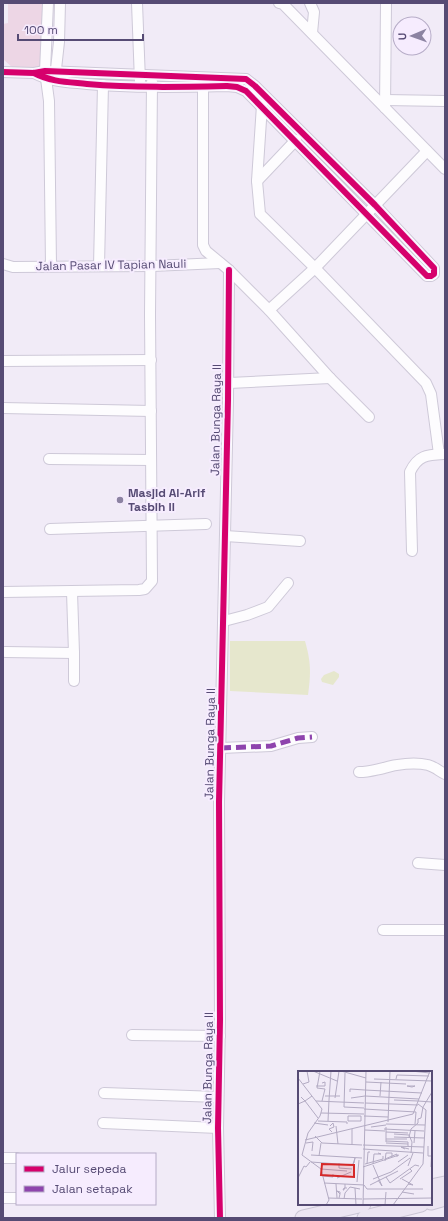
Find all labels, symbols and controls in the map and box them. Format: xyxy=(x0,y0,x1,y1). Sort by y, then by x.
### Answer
scale bar xyxy=(18,16,143,42)
north arrow xyxy=(392,16,432,56)
text: 100 m xyxy=(24,22,58,38)
text: U xyxy=(395,32,409,40)
street label: Jalan Pasar IV Tapian Nauli xyxy=(36,256,186,274)
street label: Jalan Bunga Raya II xyxy=(207,364,225,476)
place label: Masjid Al-Arif Tasbih II xyxy=(128,485,205,515)
marker: Masjid Al-Arif Tasbih II xyxy=(115,495,125,505)
street label: Jalan Bunga Raya II xyxy=(201,688,219,800)
street label: Jalan Bunga Raya II xyxy=(199,1012,217,1124)
inset map xyxy=(298,1071,432,1205)
legend xyxy=(16,1153,156,1205)
text: Jalur sepeda xyxy=(52,1161,127,1177)
text: Jalan setapak xyxy=(52,1181,133,1197)

